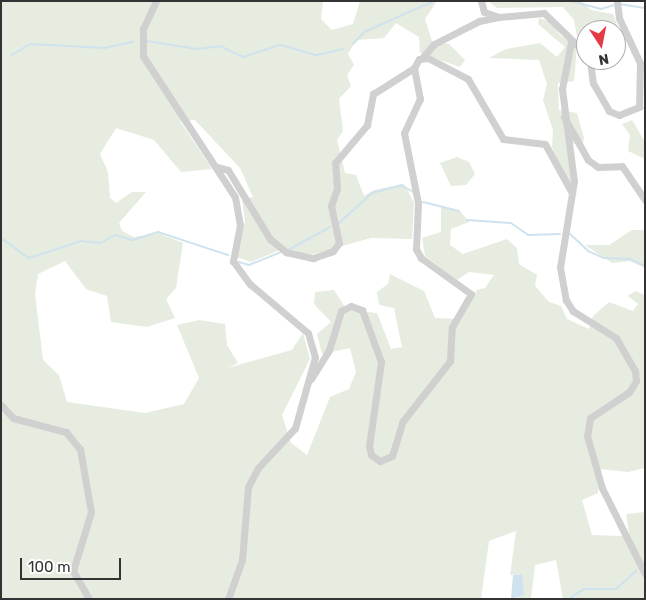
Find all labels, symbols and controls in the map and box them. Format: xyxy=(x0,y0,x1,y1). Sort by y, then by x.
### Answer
north arrow xyxy=(576,20,626,70)
text: N xyxy=(597,50,610,69)
scale bar xyxy=(22,548,124,580)
text: 100 m xyxy=(28,558,70,576)

